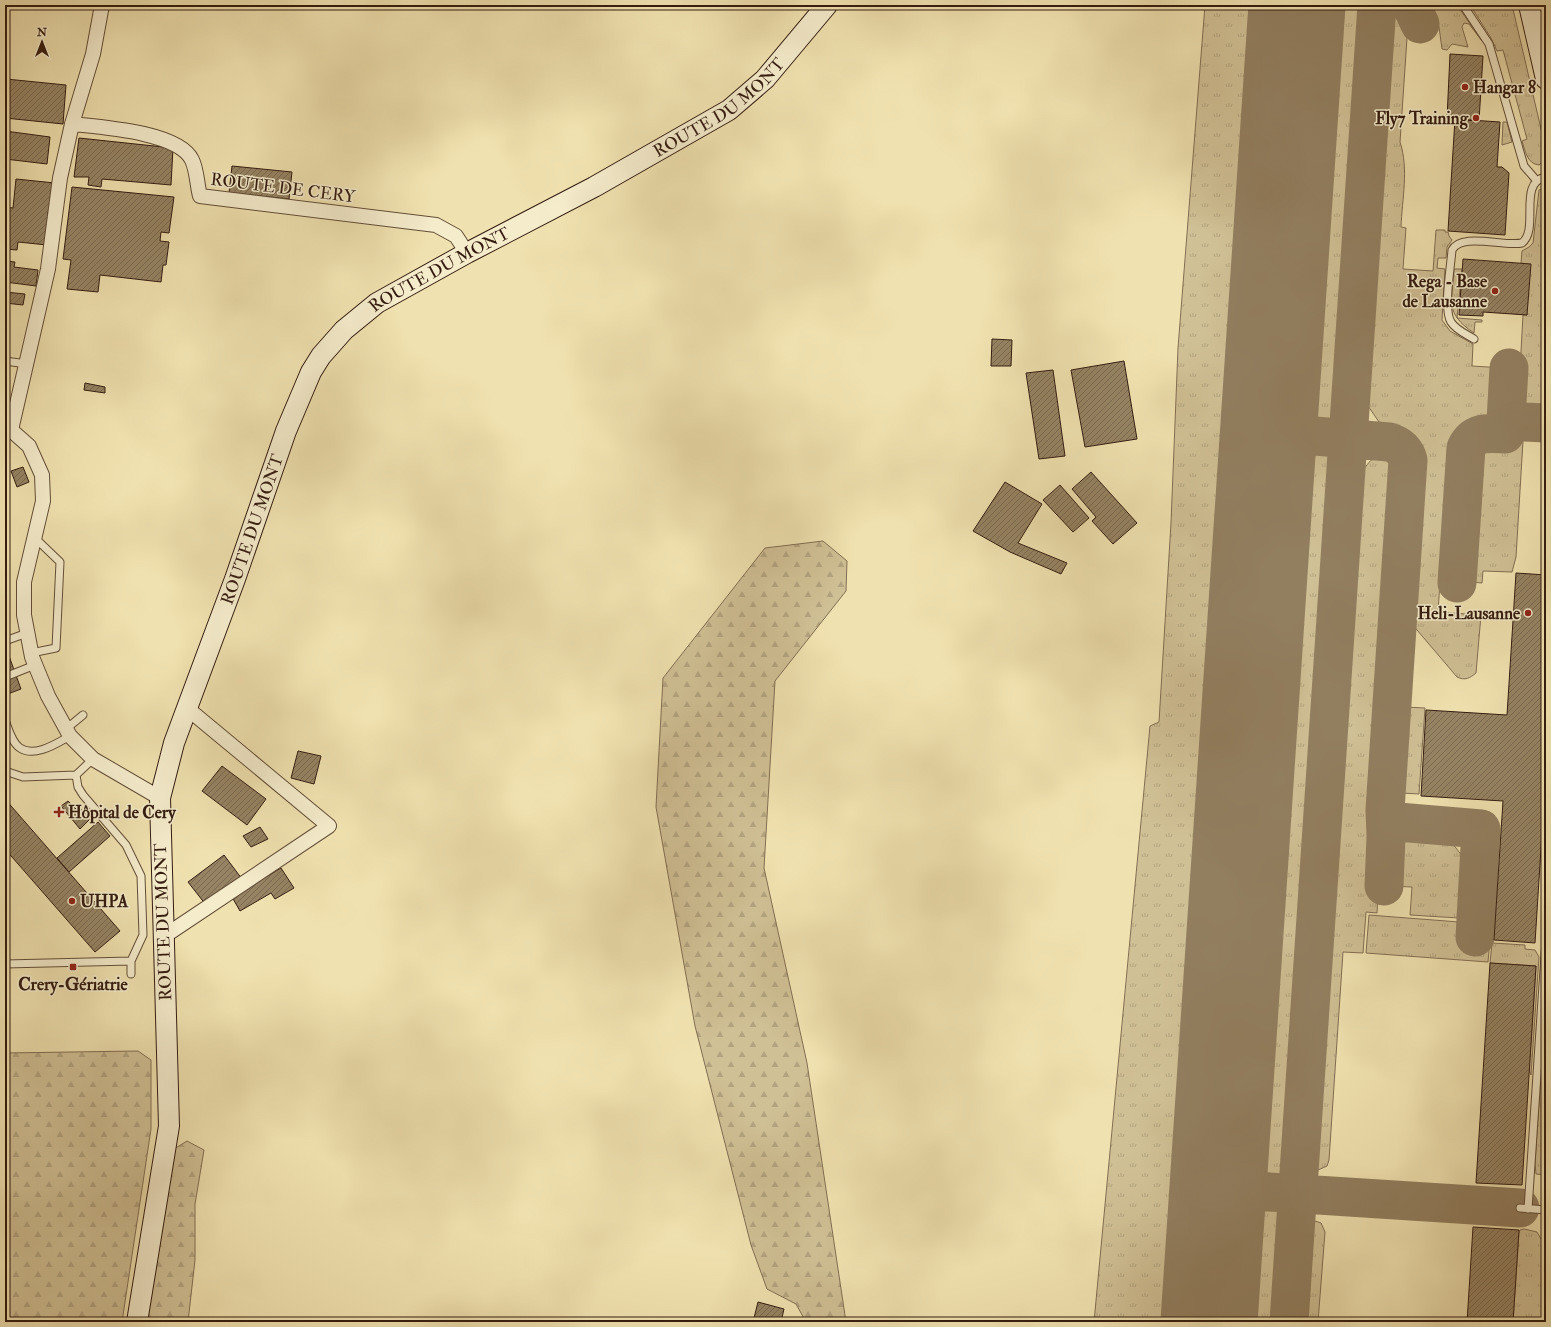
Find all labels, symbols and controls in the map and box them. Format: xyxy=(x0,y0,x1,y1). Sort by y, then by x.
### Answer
north arrow xyxy=(22,22,62,62)
text: N xyxy=(36,26,48,39)
street label: ROUTE DU MONT xyxy=(649,53,789,162)
place label: Hangar 8 xyxy=(1473,77,1536,99)
marker: Hangar 8 xyxy=(1460,82,1470,92)
place label: Fly7 Training xyxy=(1375,108,1469,130)
marker: Fly7 Training xyxy=(1471,113,1481,123)
street label: ROUTE DE CERY xyxy=(209,169,357,207)
street label: ROUTE DU MONT xyxy=(364,222,513,316)
place label: Rega - Base de Lausanne xyxy=(1402,271,1488,312)
marker: Rega - Base de Lausanne xyxy=(1490,286,1500,296)
street label: ROUTE DU MONT xyxy=(216,451,288,607)
place label: Heli-Lausanne xyxy=(1418,603,1521,624)
marker: Heli-Lausanne xyxy=(1523,608,1533,618)
place label: Hôpital de Cery xyxy=(68,802,176,824)
marker: Hôpital de Cery xyxy=(53,806,65,818)
street label: ROUTE DU MONT xyxy=(150,843,176,1001)
place label: UHPA xyxy=(80,891,129,912)
marker: UHPA xyxy=(67,896,77,906)
marker: Crery-Gériatrie xyxy=(68,962,78,972)
place label: Crery-Gériatrie xyxy=(18,974,129,996)

